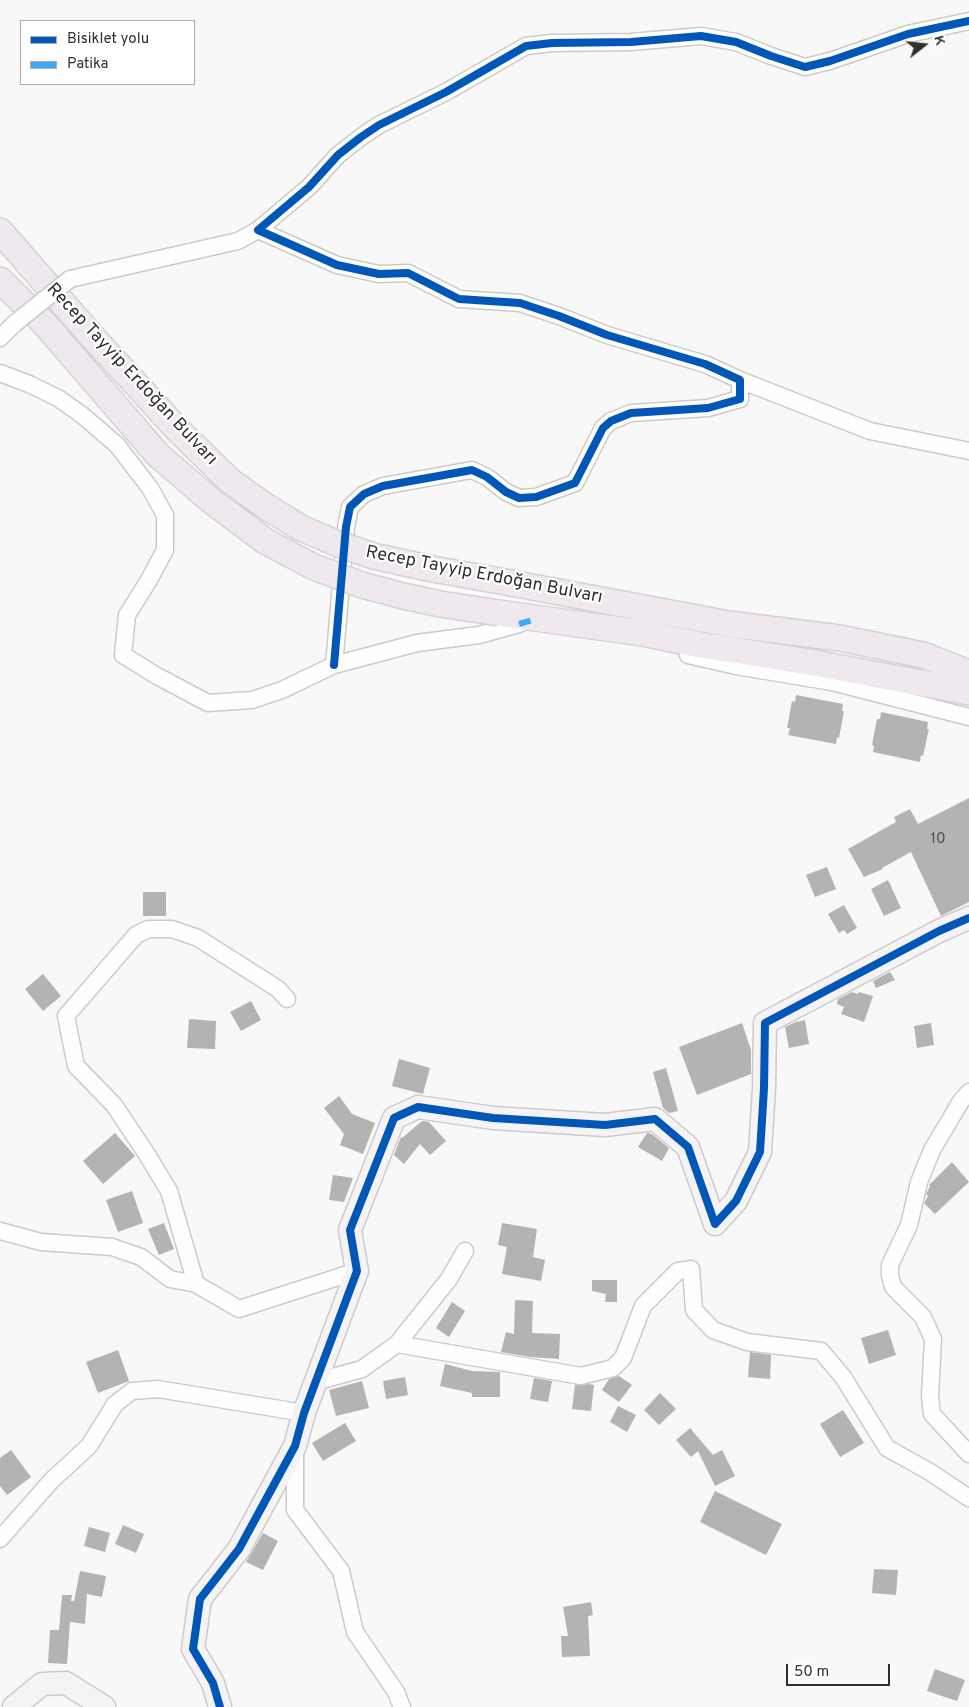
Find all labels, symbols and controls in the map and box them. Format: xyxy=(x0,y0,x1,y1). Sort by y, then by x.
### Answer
legend xyxy=(20,20,195,85)
north arrow xyxy=(899,20,949,70)
text: Bisiklet yolu xyxy=(67,30,149,49)
text: K xyxy=(929,34,948,48)
text: Patika xyxy=(67,55,108,74)
street label: Recep Tayyip Erdoğan Bulvarı xyxy=(41,280,221,470)
street label: Recep Tayyip Erdoğan Bulvarı xyxy=(364,542,604,610)
house number: 10 xyxy=(930,831,946,849)
scale bar xyxy=(789,1654,893,1686)
text: 50 m xyxy=(794,1663,829,1682)

